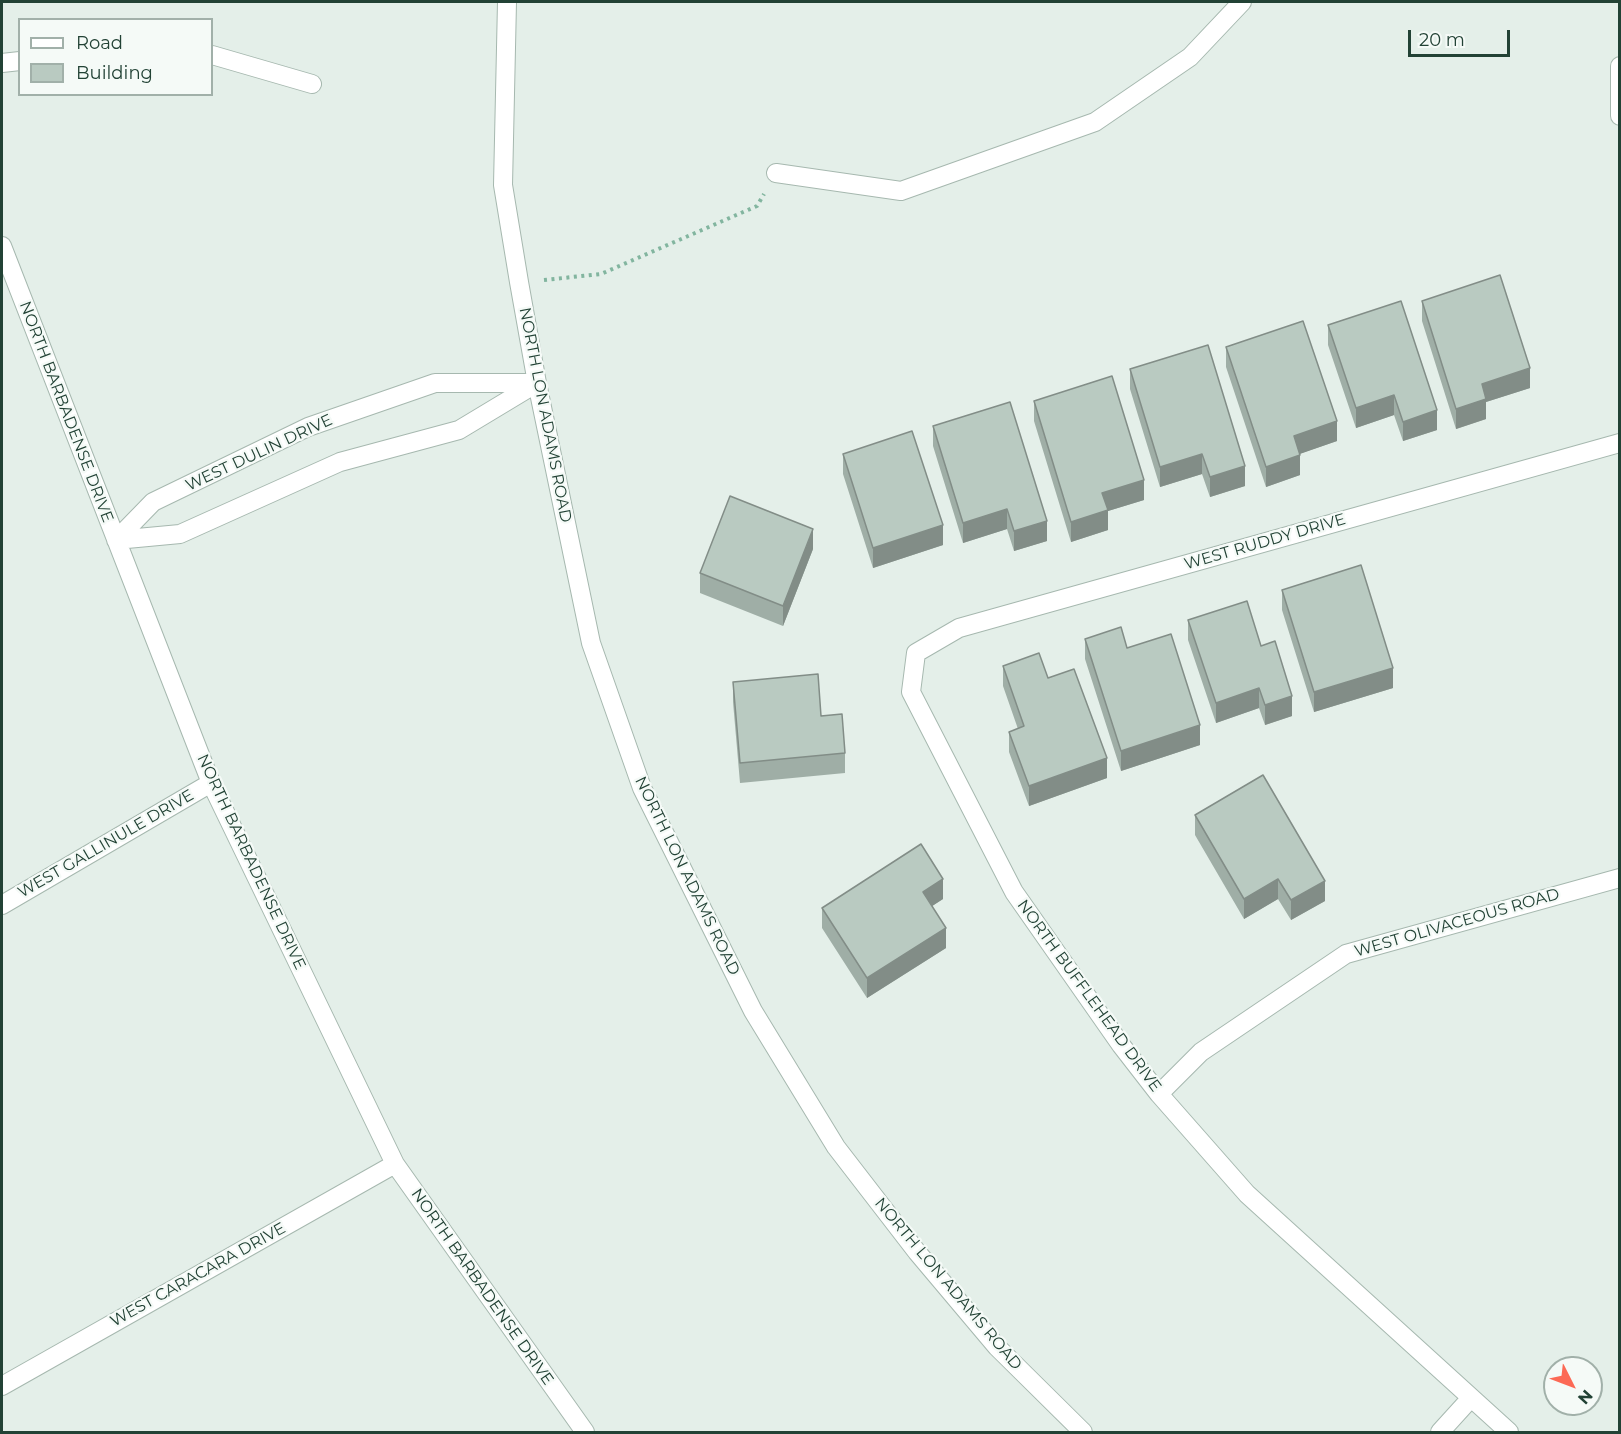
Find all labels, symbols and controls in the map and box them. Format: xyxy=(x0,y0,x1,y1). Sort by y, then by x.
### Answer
legend xyxy=(18,18,213,96)
scale bar xyxy=(1411,18,1513,56)
text: 20 m xyxy=(1419,29,1465,51)
text: Road xyxy=(76,32,123,54)
text: Building xyxy=(76,62,153,84)
street label: NORTH BARBADENSE DRIVE xyxy=(15,299,117,525)
street label: NORTH LON ADAMS ROAD xyxy=(515,306,575,524)
street label: WEST DULIN DRIVE xyxy=(183,411,335,495)
street label: WEST RUDDY DRIVE xyxy=(1182,510,1348,574)
street label: NORTH BARBADENSE DRIVE xyxy=(193,751,309,973)
street label: NORTH LON ADAMS ROAD xyxy=(630,773,744,979)
street label: WEST GALLINULE DRIVE xyxy=(15,786,197,902)
street label: WEST OLIVACEOUS ROAD xyxy=(1352,885,1562,961)
street label: NORTH BUFFLEHEAD DRIVE xyxy=(1013,896,1165,1096)
street label: NORTH BARBADENSE DRIVE xyxy=(407,1185,557,1389)
street label: NORTH LON ADAMS ROAD xyxy=(870,1194,1026,1374)
street label: WEST CARACARA DRIVE xyxy=(107,1219,289,1331)
north arrow xyxy=(1543,1356,1603,1416)
text: N xyxy=(1574,1386,1597,1408)

